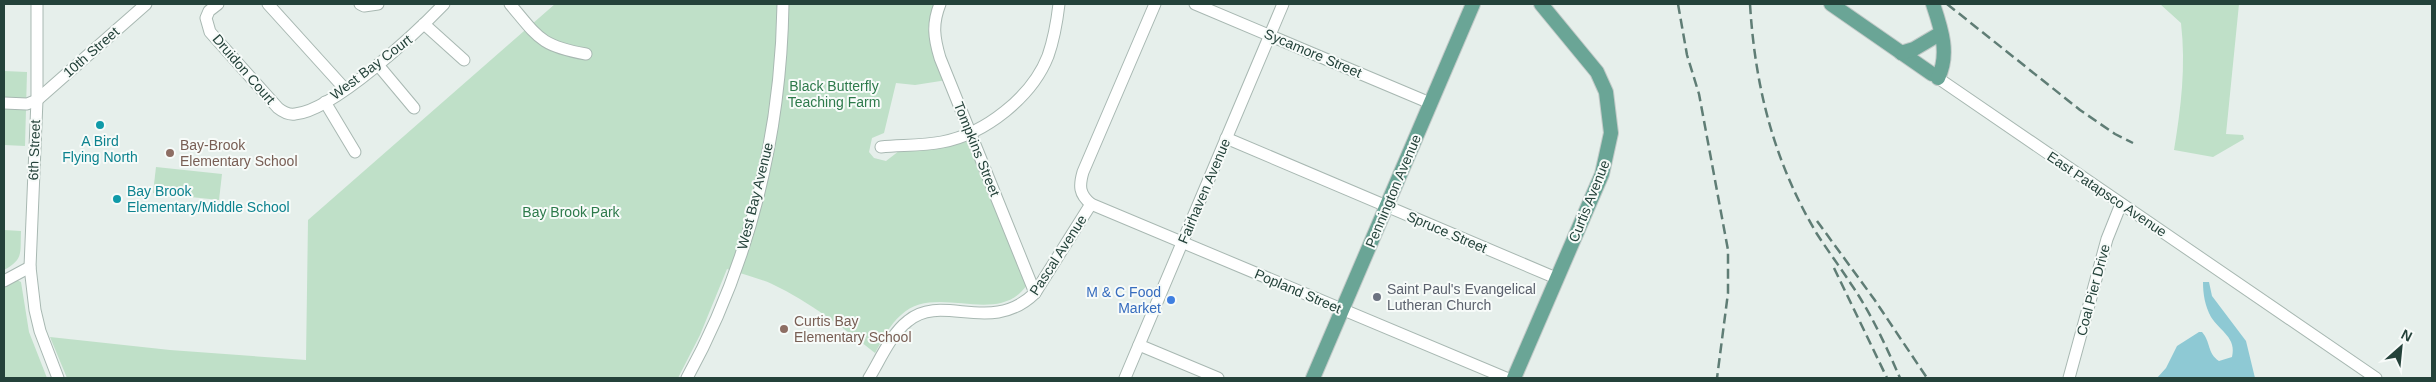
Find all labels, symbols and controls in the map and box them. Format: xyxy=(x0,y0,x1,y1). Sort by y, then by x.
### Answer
street label: 10th Street xyxy=(60,23,122,81)
street label: Sycamore Street xyxy=(1262,25,1364,81)
street label: Druidon Court xyxy=(209,31,279,107)
street label: West Bay Court xyxy=(327,31,415,103)
park label: Black Butterfly Teaching Farm xyxy=(788,78,880,110)
street label: Tompkins Street xyxy=(951,99,1003,199)
street label: 6th Street xyxy=(25,119,43,181)
marker: A Bird Flying North xyxy=(94,119,106,131)
street label: Pennington Avenue xyxy=(1362,132,1424,250)
place label: A Bird Flying North xyxy=(62,133,138,165)
street label: Fairhaven Avenue xyxy=(1175,136,1233,246)
place label: Bay-Brook Elementary School xyxy=(180,137,298,169)
street label: West Bay Avenue xyxy=(734,140,776,251)
marker: Bay-Brook Elementary School xyxy=(164,147,176,159)
street label: East Patapsco Avenue xyxy=(2044,148,2170,240)
street label: Curtis Avenue xyxy=(1565,158,1613,244)
place label: Bay Brook Elementary/Middle School xyxy=(127,183,290,215)
marker: Bay Brook Elementary/Middle School xyxy=(111,193,123,205)
park label: Bay Brook Park xyxy=(522,204,621,220)
street label: Spruce Street xyxy=(1404,208,1490,256)
street label: Pascal Avenue xyxy=(1026,212,1090,298)
street label: Coal Pier Drive xyxy=(2073,242,2113,338)
street label: Popland Street xyxy=(1252,266,1344,317)
place label: Saint Paul's Evangelical Lutheran Church xyxy=(1387,281,1536,313)
place label: M & C Food Market xyxy=(1086,284,1161,316)
marker: Saint Paul's Evangelical Lutheran Church xyxy=(1371,291,1383,303)
marker: M & C Food Market xyxy=(1165,294,1177,306)
place label: Curtis Bay Elementary School xyxy=(794,313,912,345)
north arrow xyxy=(2376,322,2426,372)
marker: Curtis Bay Elementary School xyxy=(778,323,790,335)
text: N xyxy=(2399,326,2415,345)

